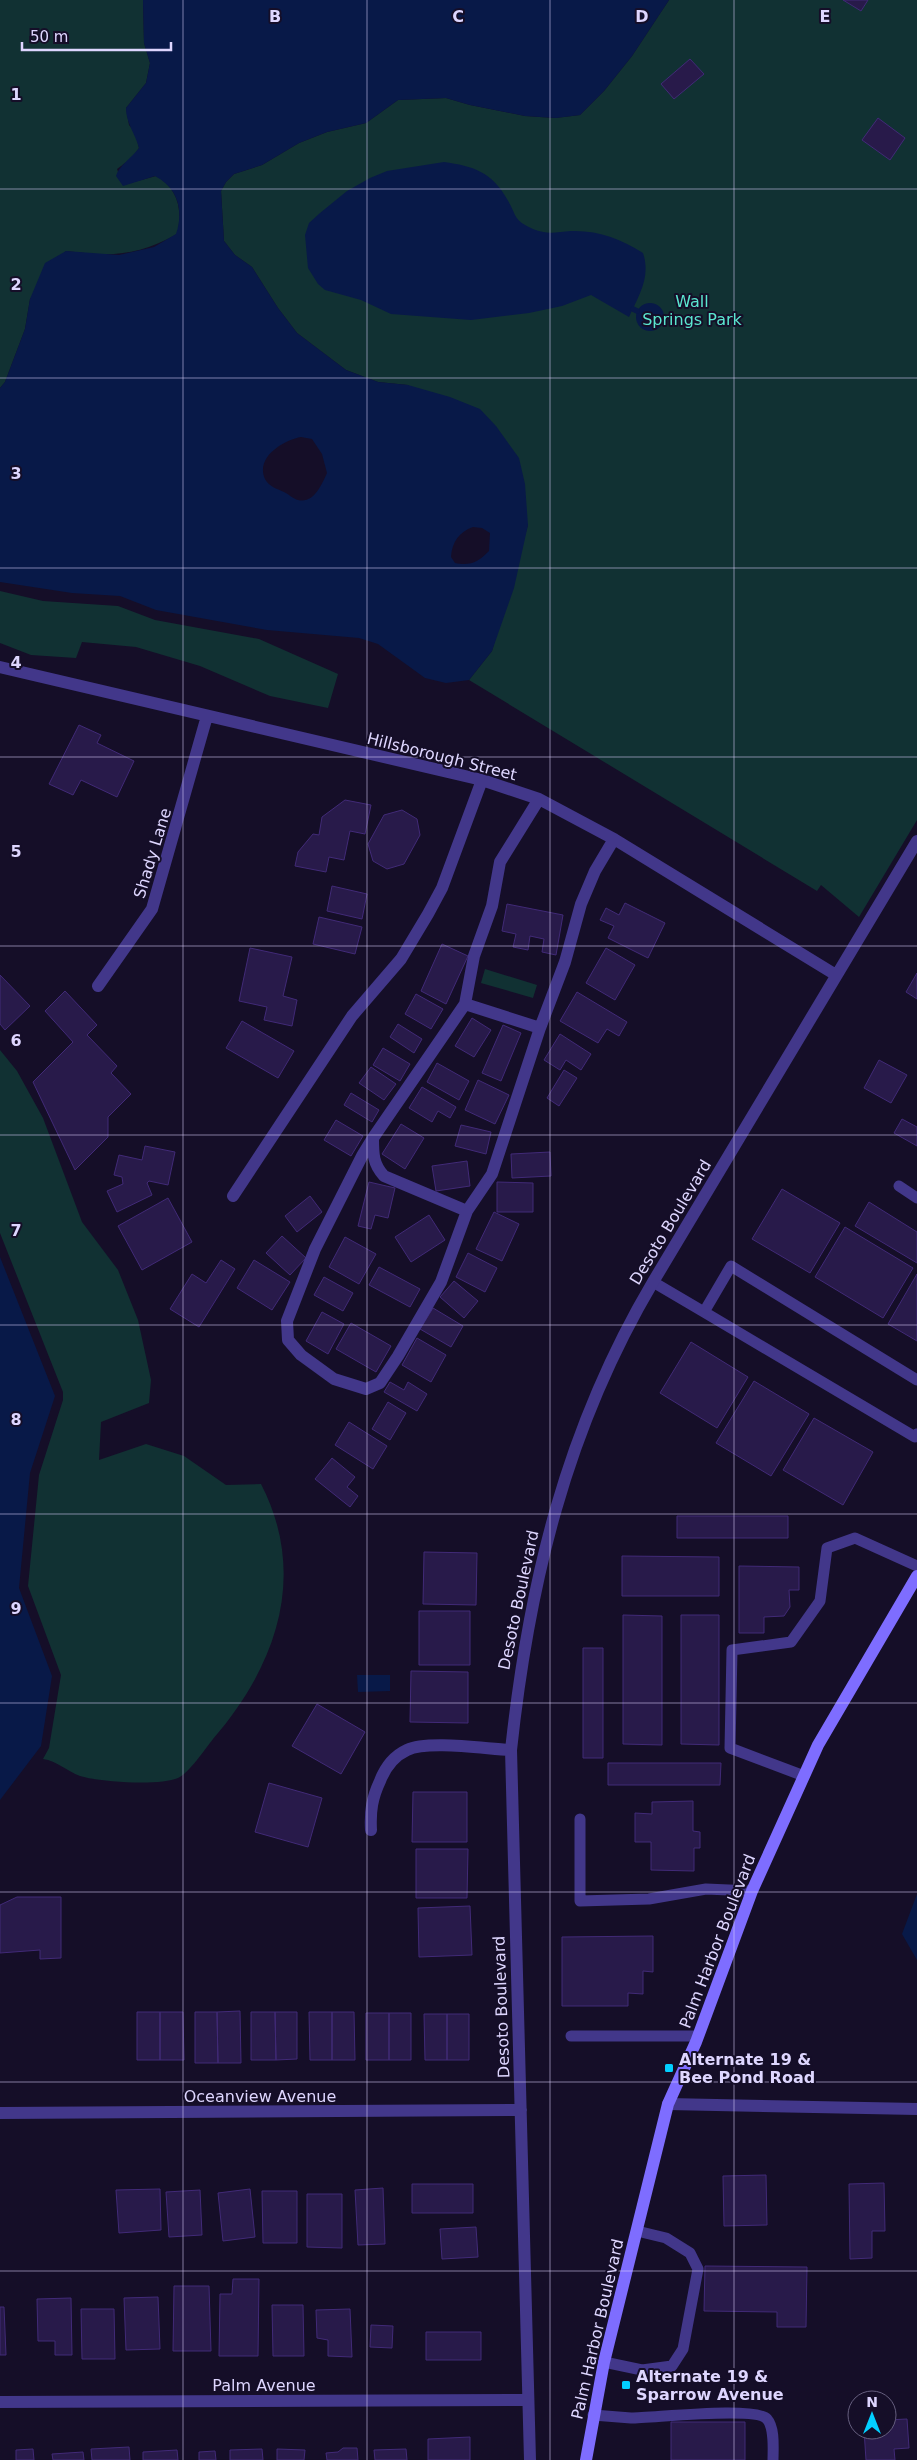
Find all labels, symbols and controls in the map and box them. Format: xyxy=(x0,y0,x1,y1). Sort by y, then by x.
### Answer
text: B xyxy=(269,7,281,26)
text: C xyxy=(452,7,464,26)
text: D xyxy=(635,7,649,26)
text: E xyxy=(820,7,830,26)
scale bar xyxy=(22,20,171,52)
text: 50 m xyxy=(30,28,68,46)
text: 1 xyxy=(10,85,22,104)
text: 2 xyxy=(10,275,22,294)
park label: Wall Springs Park xyxy=(642,292,743,329)
text: 3 xyxy=(10,464,22,483)
text: 4 xyxy=(10,653,22,672)
street label: Hillsborough Street xyxy=(365,729,519,784)
street label: Shady Lane xyxy=(130,806,175,901)
text: 5 xyxy=(10,842,22,861)
text: 6 xyxy=(10,1031,22,1050)
street label: Desoto Boulevard xyxy=(626,1156,715,1288)
text: 7 xyxy=(10,1221,22,1240)
text: 8 xyxy=(10,1410,22,1429)
street label: Desoto Boulevard xyxy=(494,1529,543,1672)
text: 9 xyxy=(10,1599,22,1618)
street label: Palm Harbor Boulevard xyxy=(675,1852,759,2031)
street label: Desoto Boulevard xyxy=(490,1936,513,2078)
place label: Alternate 19 & Bee Pond Road xyxy=(679,2050,815,2087)
marker: Alternate 19 & Bee Pond Road xyxy=(663,2062,675,2074)
street label: Oceanview Avenue xyxy=(184,2087,336,2106)
street label: Palm Harbor Boulevard xyxy=(567,2237,628,2421)
place label: Alternate 19 & Sparrow Avenue xyxy=(636,2367,784,2404)
street label: Palm Avenue xyxy=(212,2376,316,2395)
marker: Alternate 19 & Sparrow Avenue xyxy=(620,2379,632,2391)
north arrow xyxy=(847,2390,897,2440)
text: N xyxy=(866,2394,878,2410)

